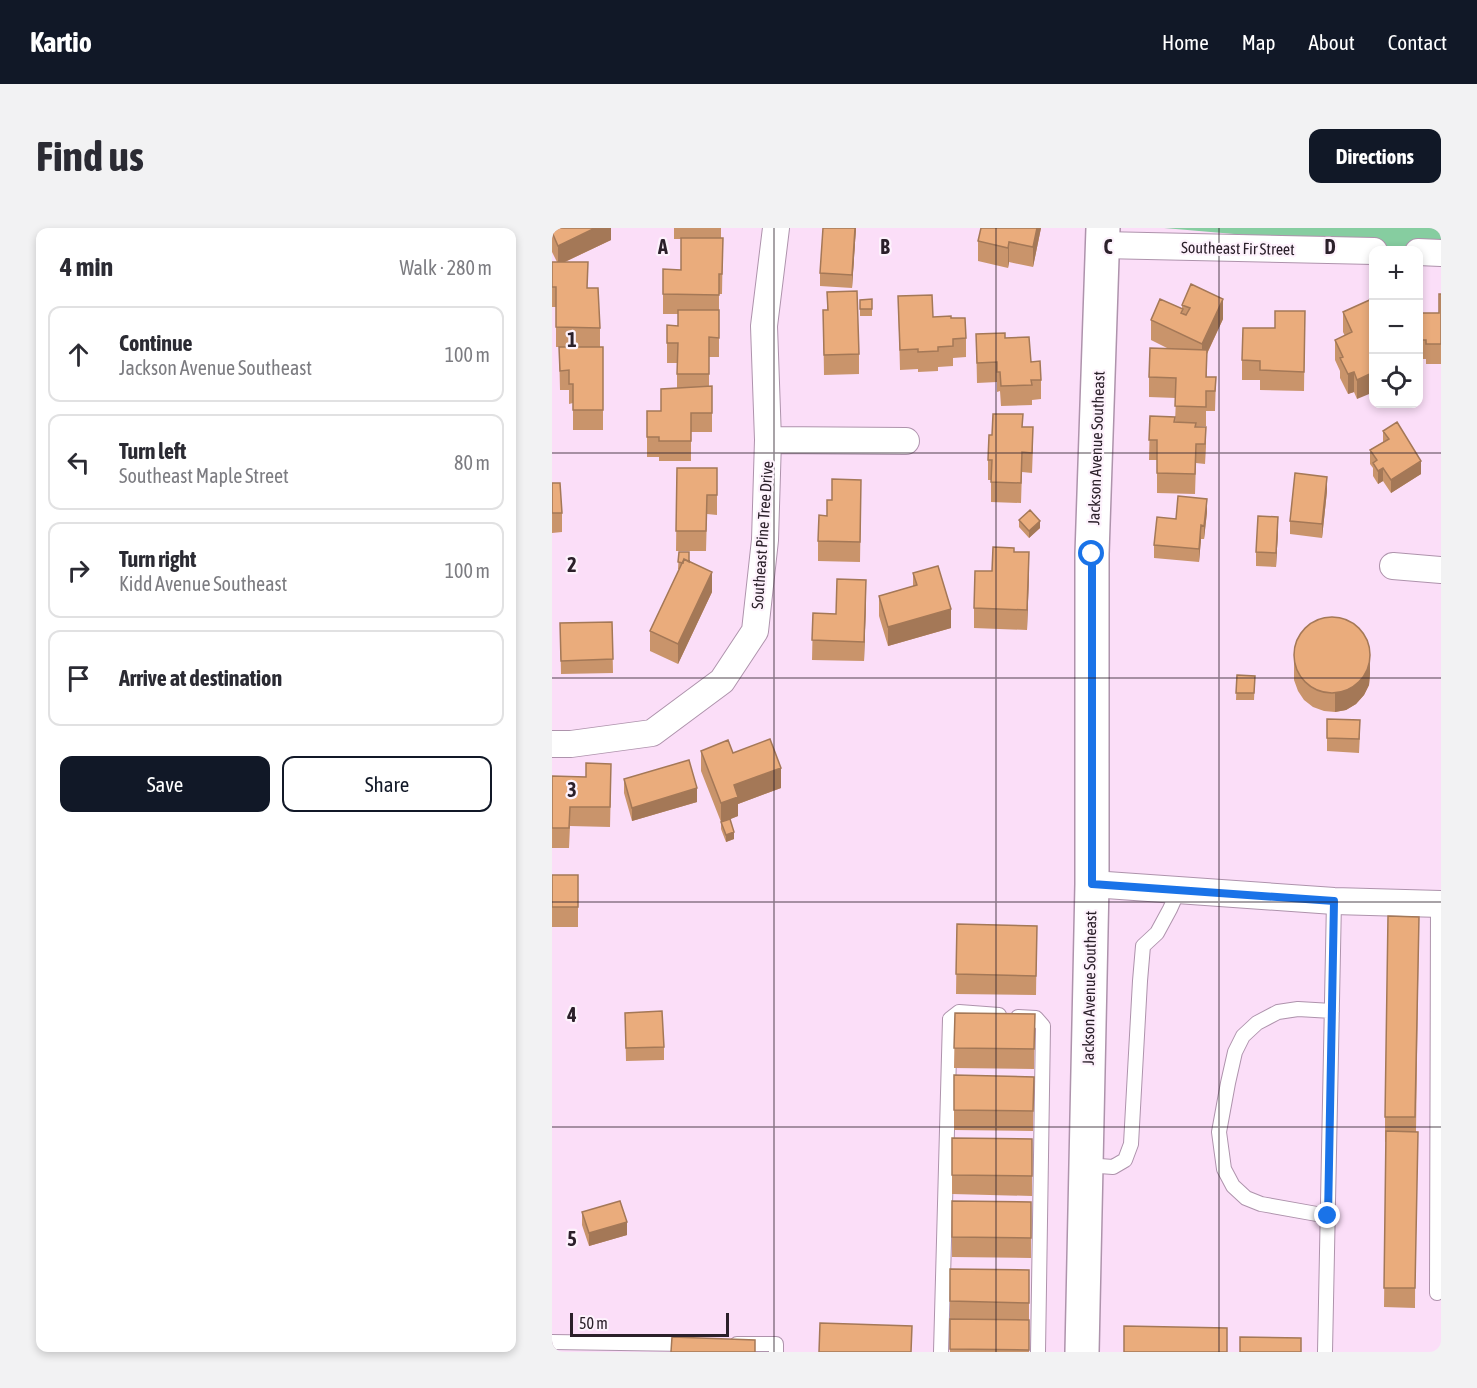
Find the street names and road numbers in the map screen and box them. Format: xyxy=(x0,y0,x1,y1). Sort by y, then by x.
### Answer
street label: Southeast Fir Street xyxy=(1181,238,1295,258)
street label: Jackson Avenue Southeast xyxy=(1084,370,1108,525)
street label: Southeast Pine Tree Drive xyxy=(748,460,776,610)
street label: Jackson Avenue Southeast xyxy=(1079,910,1099,1065)

